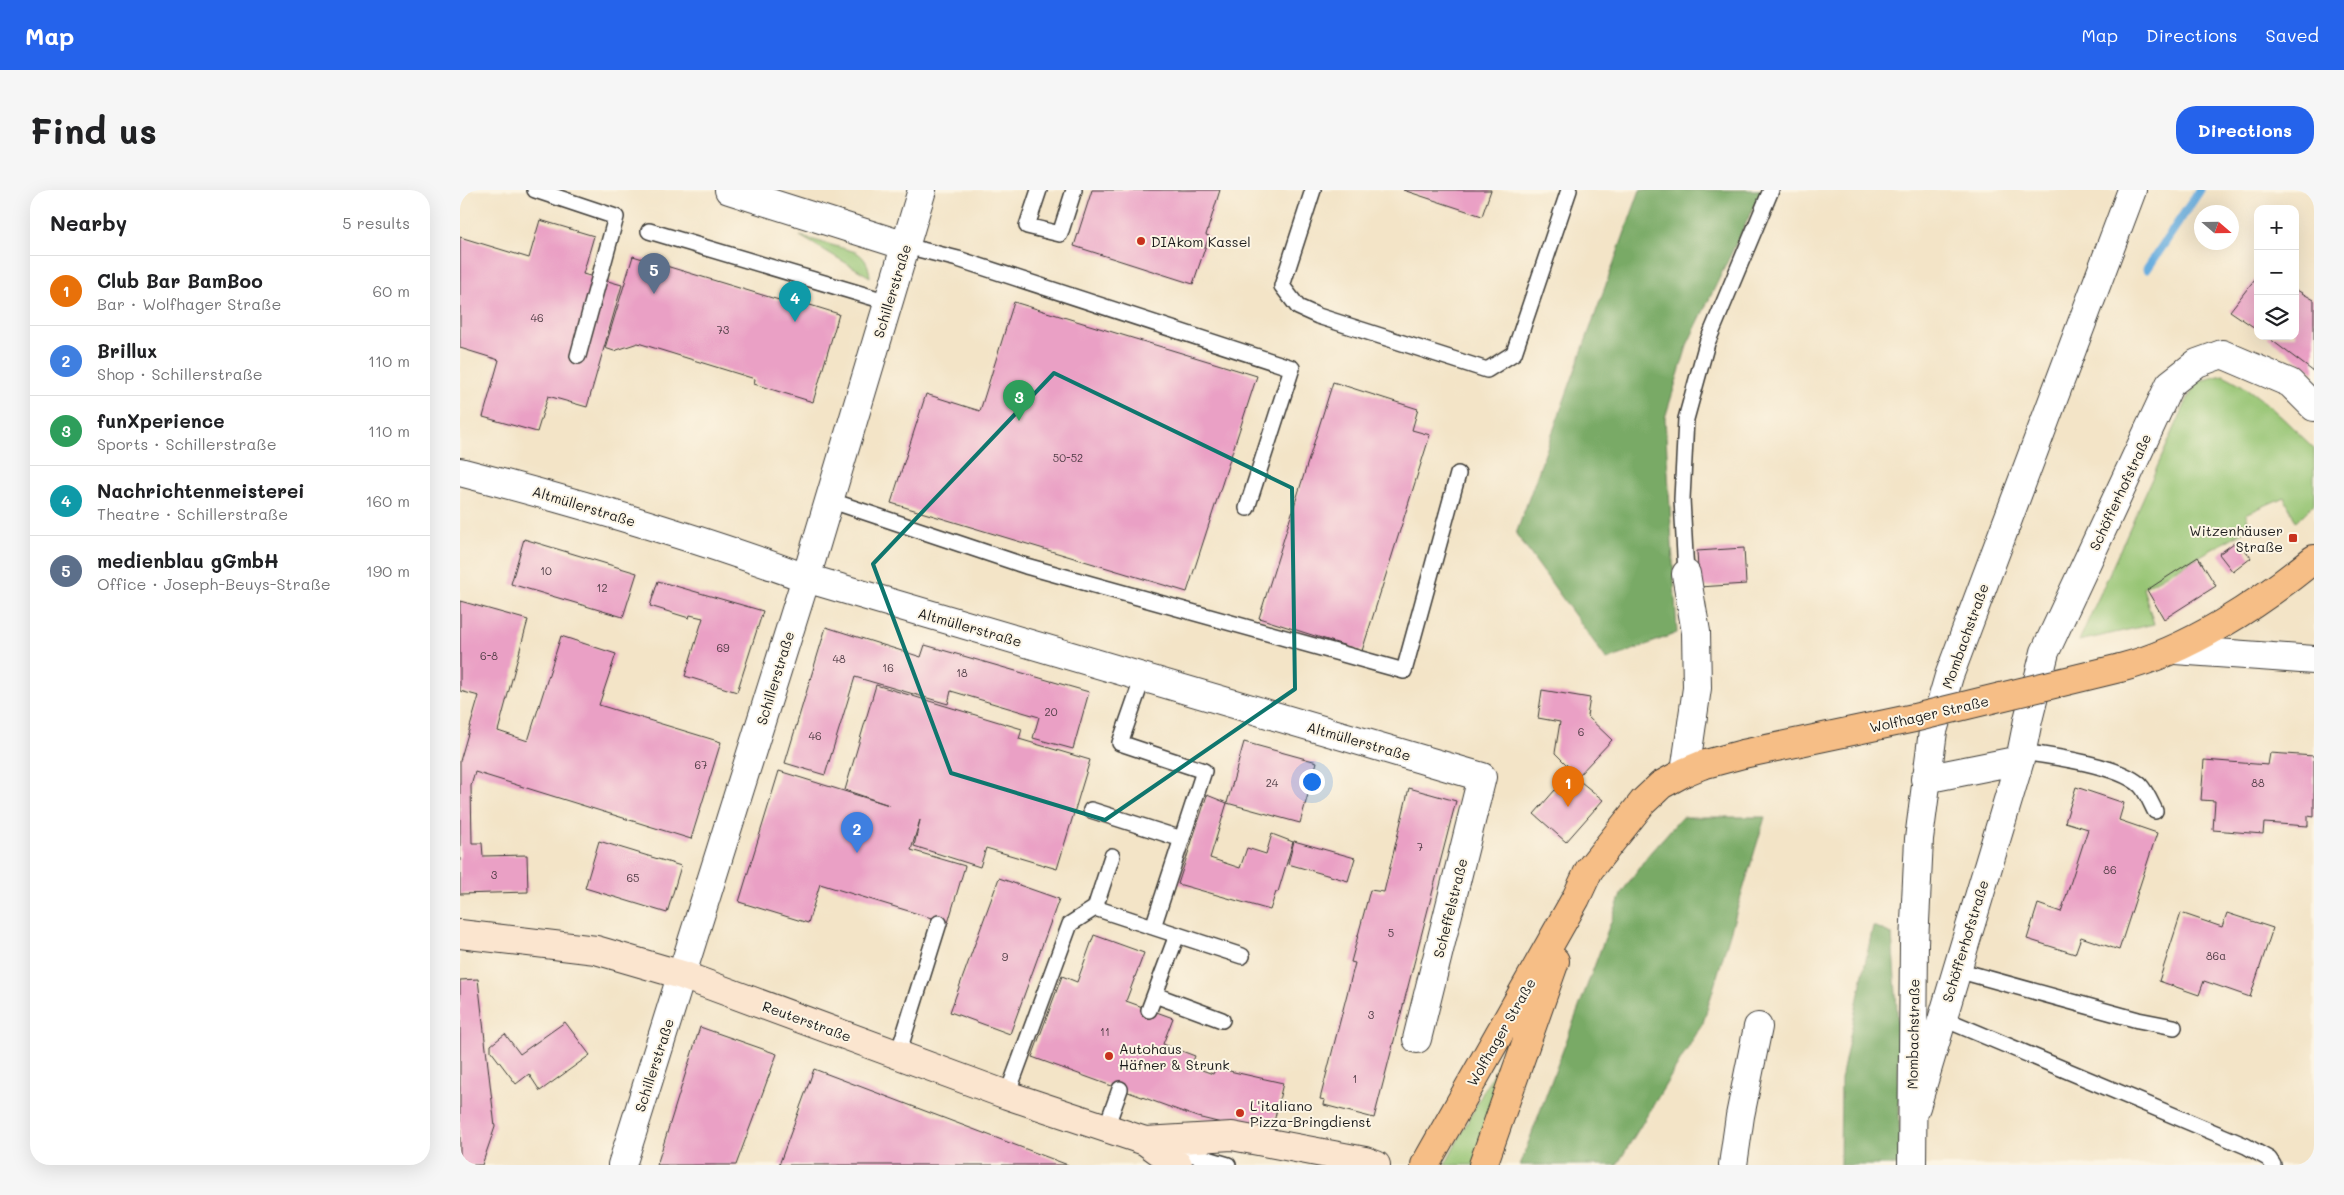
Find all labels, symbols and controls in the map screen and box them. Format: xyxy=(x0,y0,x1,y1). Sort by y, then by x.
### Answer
text: Map xyxy=(25,20,74,51)
text: Map xyxy=(2081,23,2118,47)
text: Directions xyxy=(2146,23,2238,47)
text: Saved xyxy=(2266,23,2319,47)
button: Directions xyxy=(2176,106,2314,154)
text: Find us xyxy=(30,107,157,153)
north arrow xyxy=(2194,205,2239,250)
map controls xyxy=(2254,205,2299,340)
button: + xyxy=(2254,205,2299,250)
text: Nearby xyxy=(50,209,127,236)
text: 5 results xyxy=(342,212,410,233)
place label: DIAkom Kassel xyxy=(1151,232,1251,251)
marker: DIAkom Kassel xyxy=(1135,235,1147,247)
street label: Schillerstraße xyxy=(869,242,915,340)
button: − xyxy=(2254,250,2299,295)
pin: 5 xyxy=(638,253,670,294)
text: Club Bar BamBoo xyxy=(97,268,263,293)
text: 1 xyxy=(62,280,70,301)
text: 60 m xyxy=(373,280,410,301)
pin: 4 xyxy=(779,281,811,322)
text: Bar · Wolfhager Straße xyxy=(97,293,281,314)
button: layers xyxy=(2254,295,2299,340)
house number: 46 xyxy=(530,310,544,325)
house number: 73 xyxy=(717,322,730,337)
text: Brillux xyxy=(97,338,157,363)
text: 2 xyxy=(62,350,70,371)
text: 110 m xyxy=(368,350,410,371)
text: Shop · Schillerstraße xyxy=(97,363,263,384)
pin: 3 xyxy=(1003,380,1035,421)
text: funXperience xyxy=(97,408,224,433)
text: 3 xyxy=(61,420,71,441)
text: 110 m xyxy=(368,420,410,441)
street label: Schöfferhofstraße xyxy=(2085,431,2155,553)
text: Sports · Schillerstraße xyxy=(97,433,277,454)
house number: 50-52 xyxy=(1053,450,1083,465)
text: Nachrichtenmeisterei xyxy=(97,478,305,503)
street label: Altmüllerstraße xyxy=(530,481,638,531)
text: 4 xyxy=(61,490,71,511)
text: 160 m xyxy=(365,490,410,511)
text: Theatre · Schillerstraße xyxy=(97,503,288,524)
place label: Witzenhäuser Straße xyxy=(2189,521,2283,556)
marker: Witzenhäuser Straße xyxy=(2287,532,2299,544)
text: medienblau gGmbH xyxy=(97,548,279,573)
text: 5 xyxy=(61,560,71,581)
text: 190 m xyxy=(366,560,410,581)
house number: 10 xyxy=(540,563,552,578)
text: Office · Joseph-Beuys-Straße xyxy=(97,573,331,594)
house number: 12 xyxy=(596,580,608,595)
street label: Mombachstraße xyxy=(1937,581,1993,691)
street label: Altmüllerstraße xyxy=(916,603,1024,651)
street label: Schillerstraße xyxy=(752,629,798,727)
house number: 69 xyxy=(716,640,730,655)
house number: 6-8 xyxy=(480,648,498,663)
house number: 48 xyxy=(832,651,846,666)
house number: 16 xyxy=(882,660,894,675)
house number: 18 xyxy=(956,665,968,680)
street label: Wolfhager Straße xyxy=(1868,691,1990,737)
house number: 20 xyxy=(1045,704,1058,719)
street label: Altmüllerstraße xyxy=(1305,717,1413,765)
house number: 6 xyxy=(1578,724,1584,739)
house number: 46 xyxy=(808,728,822,743)
house number: 67 xyxy=(695,757,707,772)
pin: 1 xyxy=(1552,766,1584,807)
your location xyxy=(1299,769,1325,795)
house number: 24 xyxy=(1266,775,1279,790)
house number: 88 xyxy=(2251,775,2265,790)
pin: 2 xyxy=(841,812,873,853)
house number: 7 xyxy=(1417,839,1423,854)
street label: Scheffelstraße xyxy=(1428,856,1472,960)
house number: 86 xyxy=(2103,862,2117,877)
house number: 3 xyxy=(491,867,498,882)
house number: 65 xyxy=(626,870,640,885)
street label: Schöfferhofstraße xyxy=(1937,878,1993,1004)
house number: 5 xyxy=(1388,925,1394,940)
house number: 86a xyxy=(2206,948,2226,963)
house number: 9 xyxy=(1002,949,1009,964)
street label: Wolfhager Straße xyxy=(1462,975,1540,1089)
street label: Mombachstraße xyxy=(1903,979,1923,1089)
street label: Reuterstraße xyxy=(760,996,854,1046)
house number: 3 xyxy=(1368,1007,1375,1022)
street label: Schillerstraße xyxy=(630,1016,678,1114)
house number: 11 xyxy=(1100,1024,1110,1039)
place label: Autohaus Häfner & Strunk xyxy=(1119,1039,1230,1074)
marker: Autohaus Häfner & Strunk xyxy=(1103,1050,1115,1062)
house number: 1 xyxy=(1353,1071,1357,1086)
place label: L'italiano Pizza-Bringdienst xyxy=(1250,1096,1371,1131)
marker: L'italiano Pizza-Bringdienst xyxy=(1234,1107,1246,1119)

